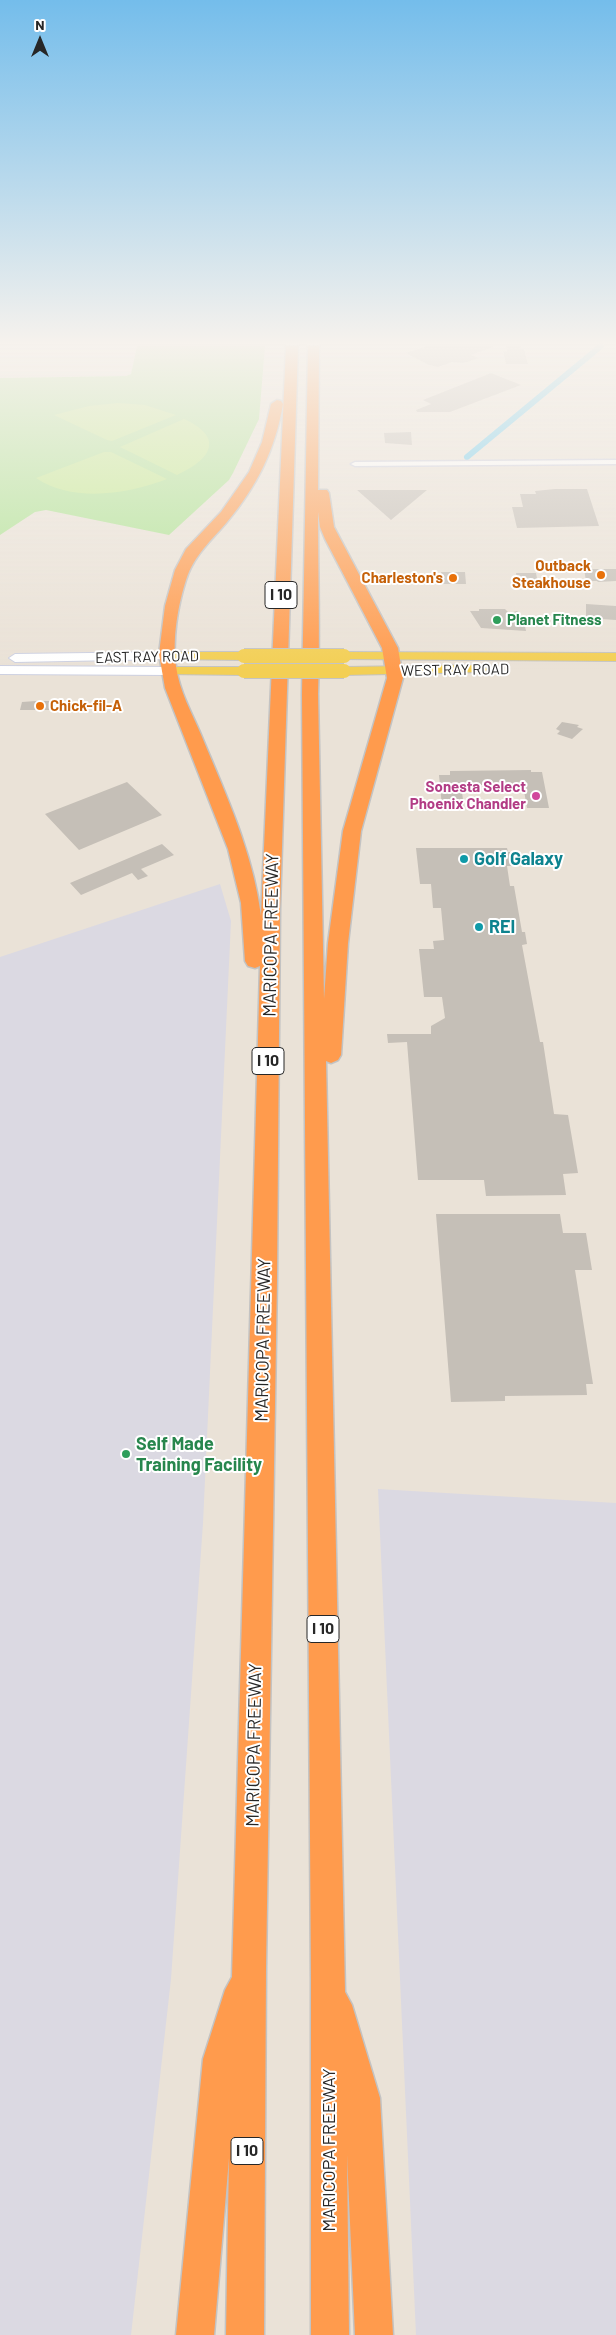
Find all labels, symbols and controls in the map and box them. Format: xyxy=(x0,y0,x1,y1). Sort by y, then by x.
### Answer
north arrow xyxy=(15,15,65,65)
text: N xyxy=(35,16,45,33)
place label: Outback Steakhouse xyxy=(512,557,591,592)
place label: Charleston's xyxy=(362,569,443,587)
marker: Outback Steakhouse xyxy=(595,569,607,581)
marker: Charleston's xyxy=(447,572,459,584)
road number: I 10 xyxy=(265,582,297,608)
place label: Planet Fitness xyxy=(507,611,602,629)
marker: Planet Fitness xyxy=(491,614,503,626)
street label: EAST RAY ROAD xyxy=(95,647,199,667)
street label: WEST RAY ROAD xyxy=(401,660,509,680)
place label: Chick-fil-A xyxy=(50,697,122,715)
marker: Chick-fil-A xyxy=(34,700,46,712)
place label: Sonesta Select Phoenix Chandler xyxy=(410,778,526,813)
marker: Sonesta Select Phoenix Chandler xyxy=(530,790,542,802)
place label: Golf Galaxy xyxy=(474,848,563,870)
street label: MARICOPA FREEWAY xyxy=(259,853,283,1017)
marker: Golf Galaxy xyxy=(458,853,470,865)
place label: REI xyxy=(489,916,515,938)
marker: REI xyxy=(473,921,485,933)
road number: I 10 xyxy=(252,1048,284,1074)
street label: MARICOPA FREEWAY xyxy=(251,1258,275,1422)
place label: Self Made Training Facility xyxy=(136,1433,262,1476)
marker: Self Made Training Facility xyxy=(120,1448,132,1460)
road number: I 10 xyxy=(307,1616,339,1642)
street label: MARICOPA FREEWAY xyxy=(242,1663,266,1827)
street label: MARICOPA FREEWAY xyxy=(318,2068,340,2232)
road number: I 10 xyxy=(231,2138,263,2164)

